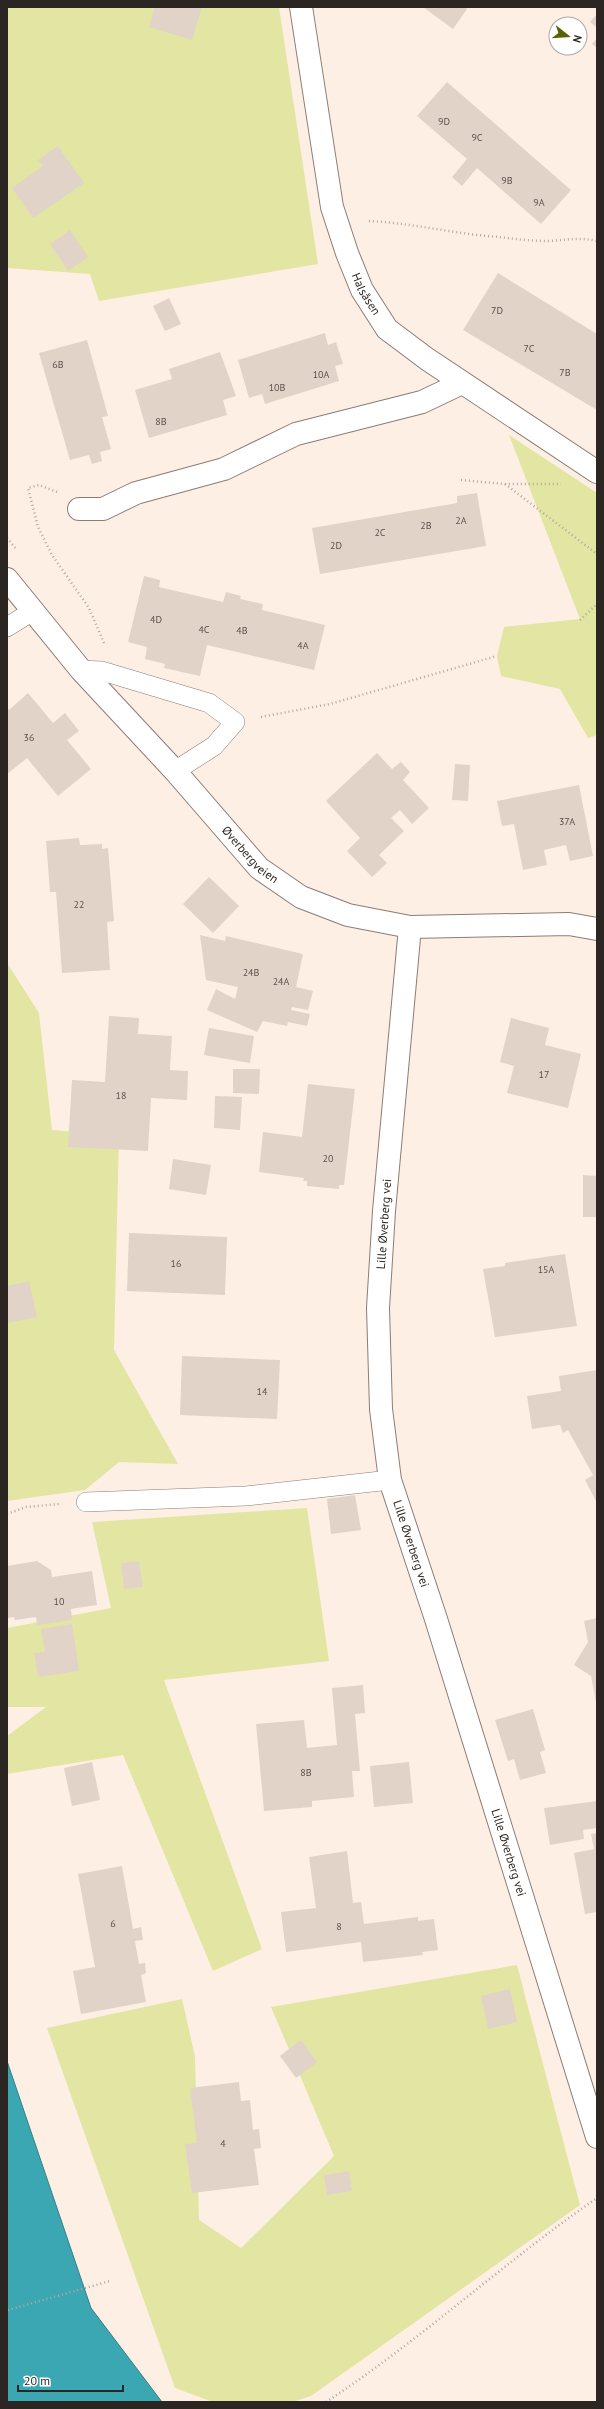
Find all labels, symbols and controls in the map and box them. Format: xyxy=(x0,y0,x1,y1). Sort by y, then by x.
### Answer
north arrow xyxy=(548,16,588,56)
text: N xyxy=(570,33,585,44)
house number: 9D xyxy=(438,115,450,128)
house number: 9C xyxy=(471,131,483,144)
house number: 9B xyxy=(501,174,513,187)
house number: 9A xyxy=(533,196,545,209)
street label: Halsåsen xyxy=(349,270,384,318)
house number: 7D xyxy=(491,304,503,317)
house number: 7C xyxy=(523,342,535,355)
house number: 6B xyxy=(52,358,64,371)
house number: 7B xyxy=(559,366,571,379)
house number: 10A xyxy=(313,368,330,381)
house number: 10B xyxy=(269,381,286,394)
house number: 8B xyxy=(155,415,167,428)
house number: 2A xyxy=(455,514,467,527)
house number: 2B xyxy=(420,519,432,532)
house number: 2C xyxy=(374,526,386,539)
house number: 2D xyxy=(330,539,342,552)
house number: 4D xyxy=(150,613,162,626)
house number: 4C xyxy=(198,623,210,636)
house number: 4B xyxy=(236,624,248,637)
house number: 4A xyxy=(297,639,309,652)
house number: 36 xyxy=(24,731,34,744)
house number: 37A xyxy=(559,815,575,828)
street label: Øverbergveien xyxy=(219,823,281,886)
house number: 22 xyxy=(74,898,84,911)
house number: 24B xyxy=(243,966,260,979)
house number: 24A xyxy=(273,975,290,988)
house number: 17 xyxy=(539,1068,549,1081)
house number: 18 xyxy=(116,1089,126,1102)
house number: 20 xyxy=(323,1152,334,1165)
street label: Lille Øverberg vei xyxy=(373,1178,394,1270)
house number: 16 xyxy=(171,1257,181,1270)
house number: 15A xyxy=(538,1263,555,1276)
house number: 14 xyxy=(257,1385,268,1398)
street label: Lille Øverberg vei xyxy=(390,1498,433,1589)
house number: 10 xyxy=(54,1595,65,1608)
house number: 8B xyxy=(300,1766,312,1779)
street label: Lille Øverberg vei xyxy=(488,1807,530,1898)
house number: 6 xyxy=(110,1917,116,1930)
house number: 8 xyxy=(336,1920,342,1933)
house number: 4 xyxy=(220,2137,226,2150)
scale bar xyxy=(18,2367,123,2393)
text: 20 m xyxy=(24,2373,50,2388)

